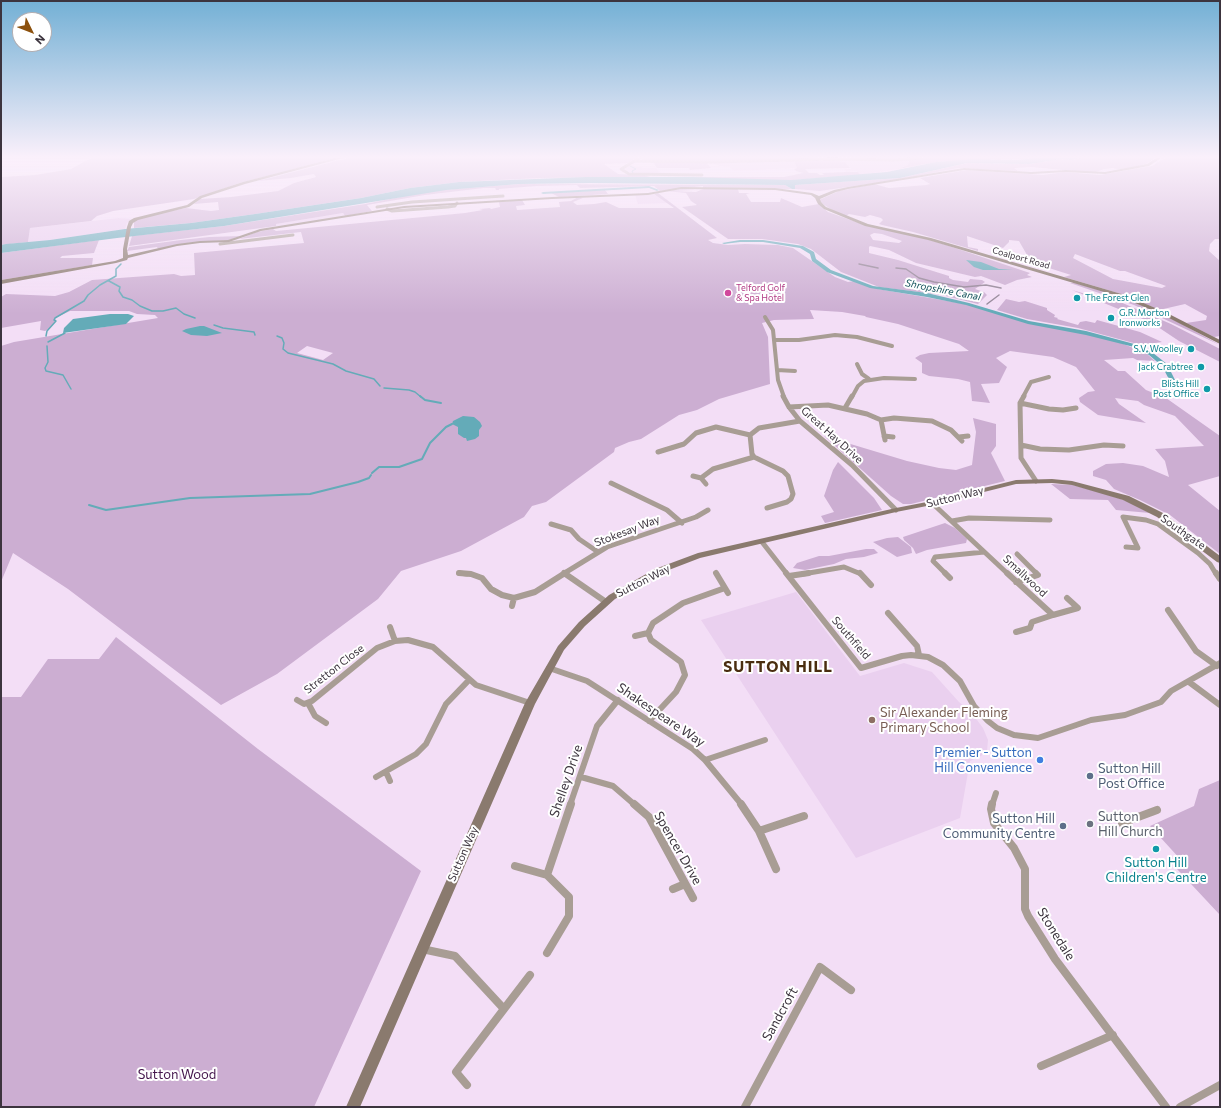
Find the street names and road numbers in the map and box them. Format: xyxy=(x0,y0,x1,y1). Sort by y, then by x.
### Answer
street label: Coalport Road xyxy=(991,245,1051,271)
street label: Great Hay Drive xyxy=(798,404,866,466)
street label: Sutton Way xyxy=(925,484,985,510)
street label: Stokesay Way xyxy=(592,512,662,550)
street label: Southgate xyxy=(1158,512,1208,552)
street label: Smallwood xyxy=(1000,552,1050,600)
street label: Sutton Way xyxy=(614,562,672,600)
street label: Southfield xyxy=(829,614,873,662)
street label: Stretton Close xyxy=(301,642,367,696)
street label: Shakespeare Way xyxy=(614,680,708,750)
street label: Shelley Drive xyxy=(546,743,586,819)
street label: Spencer Drive xyxy=(651,809,705,887)
street label: Sutton Way xyxy=(445,825,481,883)
street label: Stonedale xyxy=(1034,905,1078,963)
street label: Sandcroft xyxy=(759,984,801,1044)

